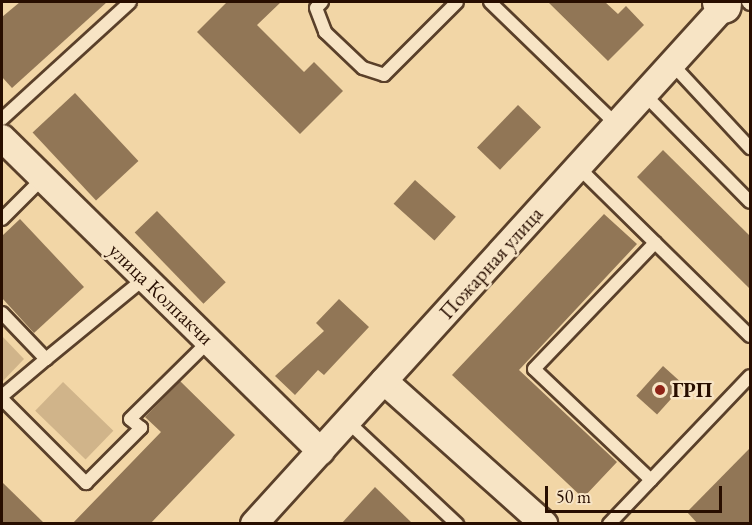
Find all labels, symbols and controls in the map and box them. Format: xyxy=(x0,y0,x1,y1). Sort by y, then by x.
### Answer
street label: Пожарная улица xyxy=(434,201,548,325)
street label: улица Колпакчи xyxy=(103,238,219,350)
place label: ГРП xyxy=(672,377,712,403)
marker: ГРП xyxy=(653,383,667,397)
scale bar xyxy=(548,474,725,512)
text: 50 m xyxy=(556,485,591,508)

